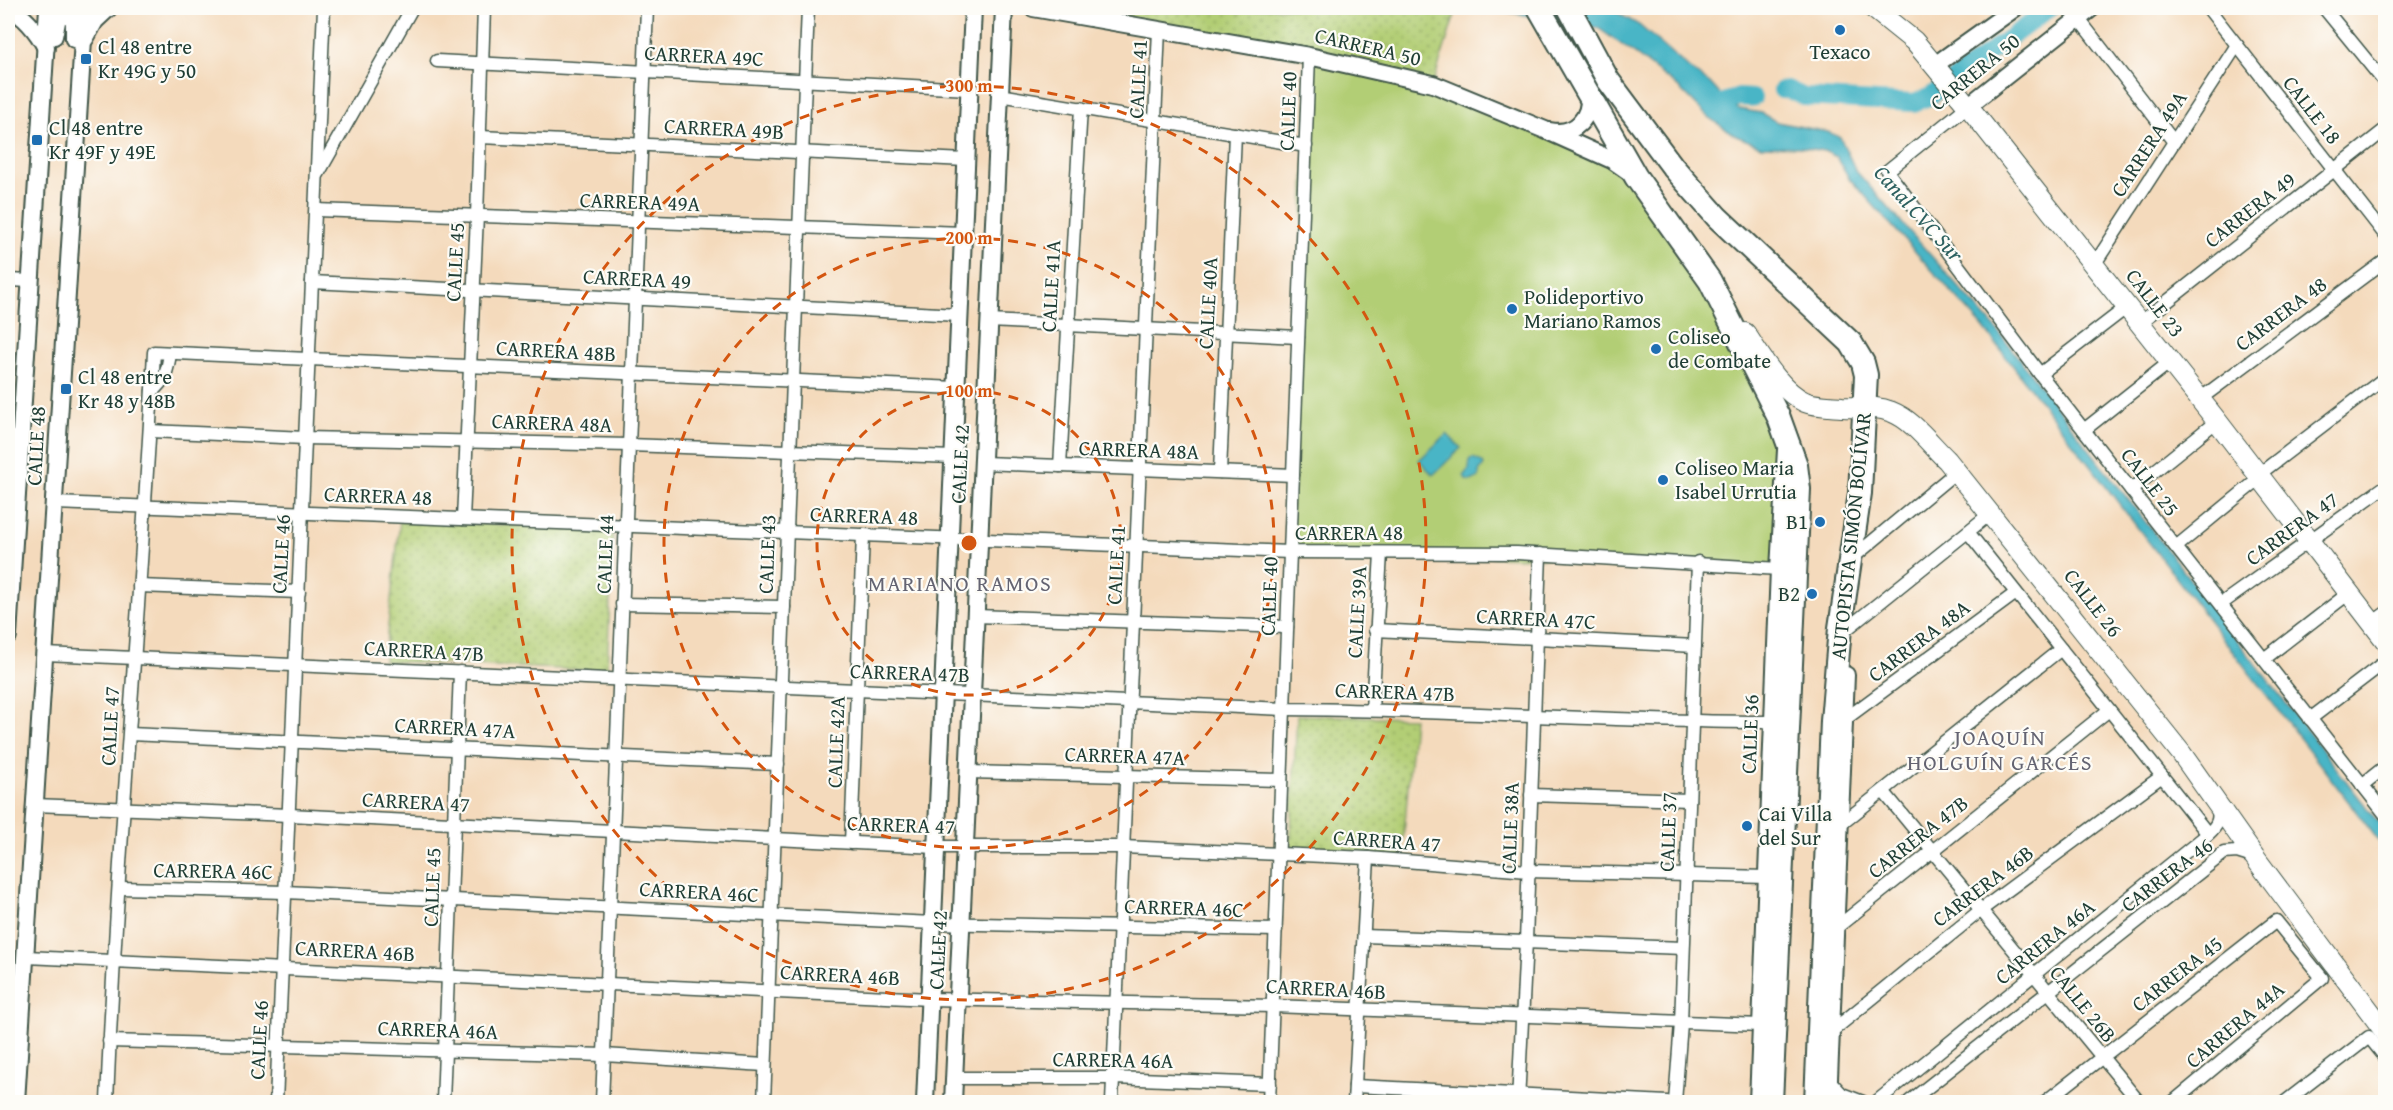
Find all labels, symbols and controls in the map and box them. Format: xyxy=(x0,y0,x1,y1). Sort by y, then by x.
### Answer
street label: CARRERA 50 xyxy=(1312,19,1424,74)
marker: Texaco xyxy=(1833,23,1847,37)
street label: CARRERA 50 xyxy=(1923,26,2026,118)
place label: Cl 48 entre Kr 49G y 50 xyxy=(98,31,196,86)
place label: Texaco xyxy=(1809,36,1871,67)
street label: CARRERA 49C xyxy=(644,37,764,74)
street label: CALLE 41 xyxy=(1120,38,1155,119)
marker: Cl 48 entre Kr 49G y 50 xyxy=(79,52,93,66)
street label: CALLE 18 xyxy=(2276,69,2349,151)
street label: CALLE 40 xyxy=(1271,71,1304,151)
text: 300 m xyxy=(945,72,993,99)
street label: CARRERA 49A xyxy=(2103,84,2195,203)
street label: CARRERA 49B xyxy=(663,110,785,147)
place label: Cl 48 entre Kr 49F y 49E xyxy=(49,112,156,167)
marker: Cl 48 entre Kr 49F y 49E xyxy=(30,133,44,147)
water label: Canal CVC Sur xyxy=(1867,157,1972,269)
street label: CARRERA 49 xyxy=(2198,164,2302,255)
street label: CARRERA 49A xyxy=(579,184,701,219)
street label: CALLE 45 xyxy=(437,221,472,302)
text: 200 m xyxy=(945,224,993,251)
street label: CALLE 41A xyxy=(1033,239,1068,333)
street label: CALLE 40A xyxy=(1190,256,1225,350)
street label: CARRERA 49 xyxy=(582,260,692,297)
street label: CALLE 23 xyxy=(2119,262,2192,344)
street label: CARRERA 48 xyxy=(2228,269,2333,358)
place label: Polideportivo Mariano Ramos xyxy=(1524,281,1661,336)
marker: Polideportivo Mariano Ramos xyxy=(1505,302,1519,316)
place label: Coliseo de Combate xyxy=(1668,321,1771,376)
street label: CARRERA 48B xyxy=(495,332,617,369)
marker: Coliseo de Combate xyxy=(1649,342,1663,356)
place label: Cl 48 entre Kr 48 y 48B xyxy=(78,361,176,416)
text: 100 m xyxy=(945,377,993,404)
marker: Cl 48 entre Kr 48 y 48B xyxy=(59,382,73,396)
street label: CALLE 48 xyxy=(18,405,53,486)
street label: CARRERA 48A xyxy=(491,405,613,440)
street label: AUTOPISTA SIMÓN BOLÍVAR xyxy=(1822,410,1879,661)
street label: CALLE 42 xyxy=(942,423,977,504)
street label: CARRERA 48A xyxy=(1078,432,1200,467)
street label: CALLE 25 xyxy=(2114,441,2187,523)
place label: Coliseo Maria Isabel Urrutia xyxy=(1675,452,1797,507)
marker: Coliseo Maria Isabel Urrutia xyxy=(1656,473,1670,487)
street label: CARRERA 48 xyxy=(324,478,433,513)
street label: CARRERA 47 xyxy=(2239,484,2345,573)
street label: CARRERA 48 xyxy=(810,498,919,533)
place label: B1 xyxy=(1786,506,1808,537)
street label: CALLE 46 xyxy=(263,513,298,594)
street label: CALLE 44 xyxy=(588,514,621,594)
street label: CALLE 43 xyxy=(750,514,783,594)
marker: B1 xyxy=(1813,515,1827,529)
street label: CARRERA 48 xyxy=(1295,517,1403,548)
street label: CALLE 41 xyxy=(1098,524,1133,605)
centre of rings xyxy=(959,533,979,553)
street label: CALLE 40 xyxy=(1252,556,1285,636)
street label: CALLE 26 xyxy=(2057,562,2130,644)
street label: CALLE 39A xyxy=(1339,565,1374,659)
district label: MARIANO RAMOS xyxy=(868,567,1052,599)
place label: B2 xyxy=(1778,578,1800,609)
marker: B2 xyxy=(1805,587,1819,601)
street label: CARRERA 48A xyxy=(1861,592,1976,689)
street label: CARRERA 47C xyxy=(1476,600,1596,637)
street label: CARRERA 47B xyxy=(363,632,485,669)
street label: CARRERA 47B xyxy=(850,655,970,690)
street label: CARRERA 47B xyxy=(1335,674,1455,709)
street label: CALLE 47 xyxy=(92,685,127,766)
street label: CALLE 36 xyxy=(1733,694,1766,774)
street label: CALLE 42A xyxy=(818,695,853,789)
street label: CARRERA 47A xyxy=(394,709,516,746)
district label: JOAQUÍN HOLGUÍN GARCÉS xyxy=(1907,721,2093,778)
street label: CARRERA 47A xyxy=(1064,738,1186,773)
street label: CALLE 38A xyxy=(1492,781,1527,875)
street label: CARRERA 47 xyxy=(361,783,471,820)
street label: CARRERA 47B xyxy=(1861,787,1974,886)
street label: CALLE 37 xyxy=(1651,792,1684,872)
place label: Cai Villa del Sur xyxy=(1759,798,1832,853)
street label: CARRERA 47 xyxy=(847,807,956,842)
marker: Cai Villa del Sur xyxy=(1740,819,1754,833)
street label: CARRERA 47 xyxy=(1332,821,1442,860)
street label: CARRERA 46 xyxy=(2114,830,2219,919)
street label: CARRERA 46B xyxy=(1925,837,2040,934)
street label: CALLE 45 xyxy=(415,847,448,927)
street label: CARRERA 46C xyxy=(153,854,273,887)
street label: CARRERA 46C xyxy=(639,873,759,910)
street label: CARRERA 46C xyxy=(1124,890,1244,925)
street label: CARRERA 46A xyxy=(1988,891,2102,992)
street label: CALLE 42 xyxy=(920,909,955,990)
street label: CARRERA 45 xyxy=(2125,928,2229,1019)
street label: CARRERA 46B xyxy=(294,932,416,969)
street label: CARRERA 46B xyxy=(779,956,901,993)
street label: CALLE 26B xyxy=(2043,958,2124,1049)
street label: CARRERA 46B xyxy=(1265,970,1387,1007)
street label: CARRERA 44A xyxy=(2178,974,2291,1075)
street label: CALLE 46 xyxy=(241,999,276,1080)
street label: CARRERA 46A xyxy=(377,1012,499,1047)
street label: CARRERA 46A xyxy=(1052,1043,1174,1076)

